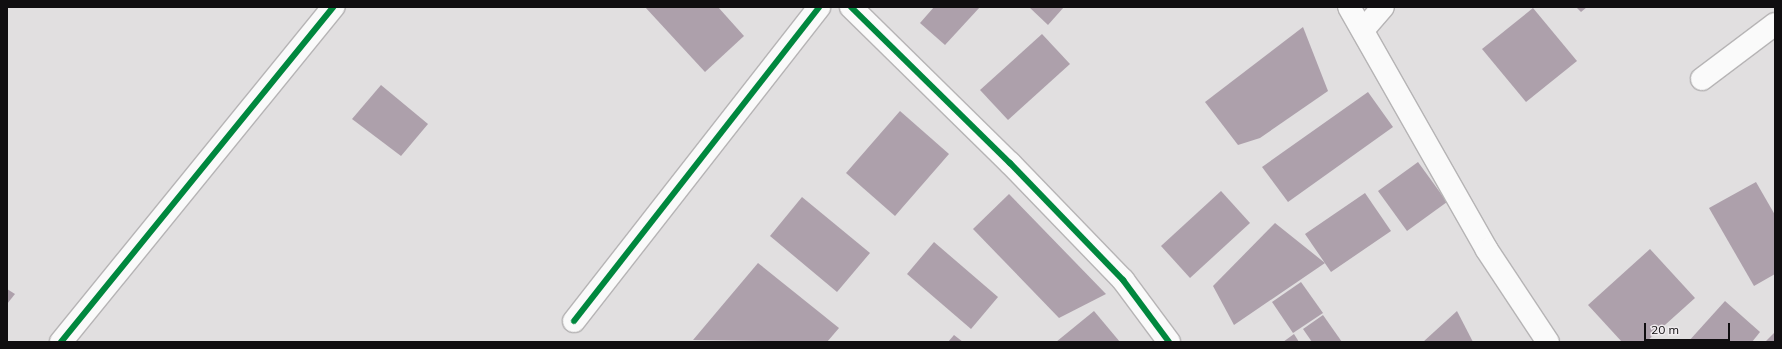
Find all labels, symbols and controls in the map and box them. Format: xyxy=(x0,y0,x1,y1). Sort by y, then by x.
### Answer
scale bar xyxy=(1646,315,1732,341)
text: 20 m xyxy=(1651,322,1679,337)

